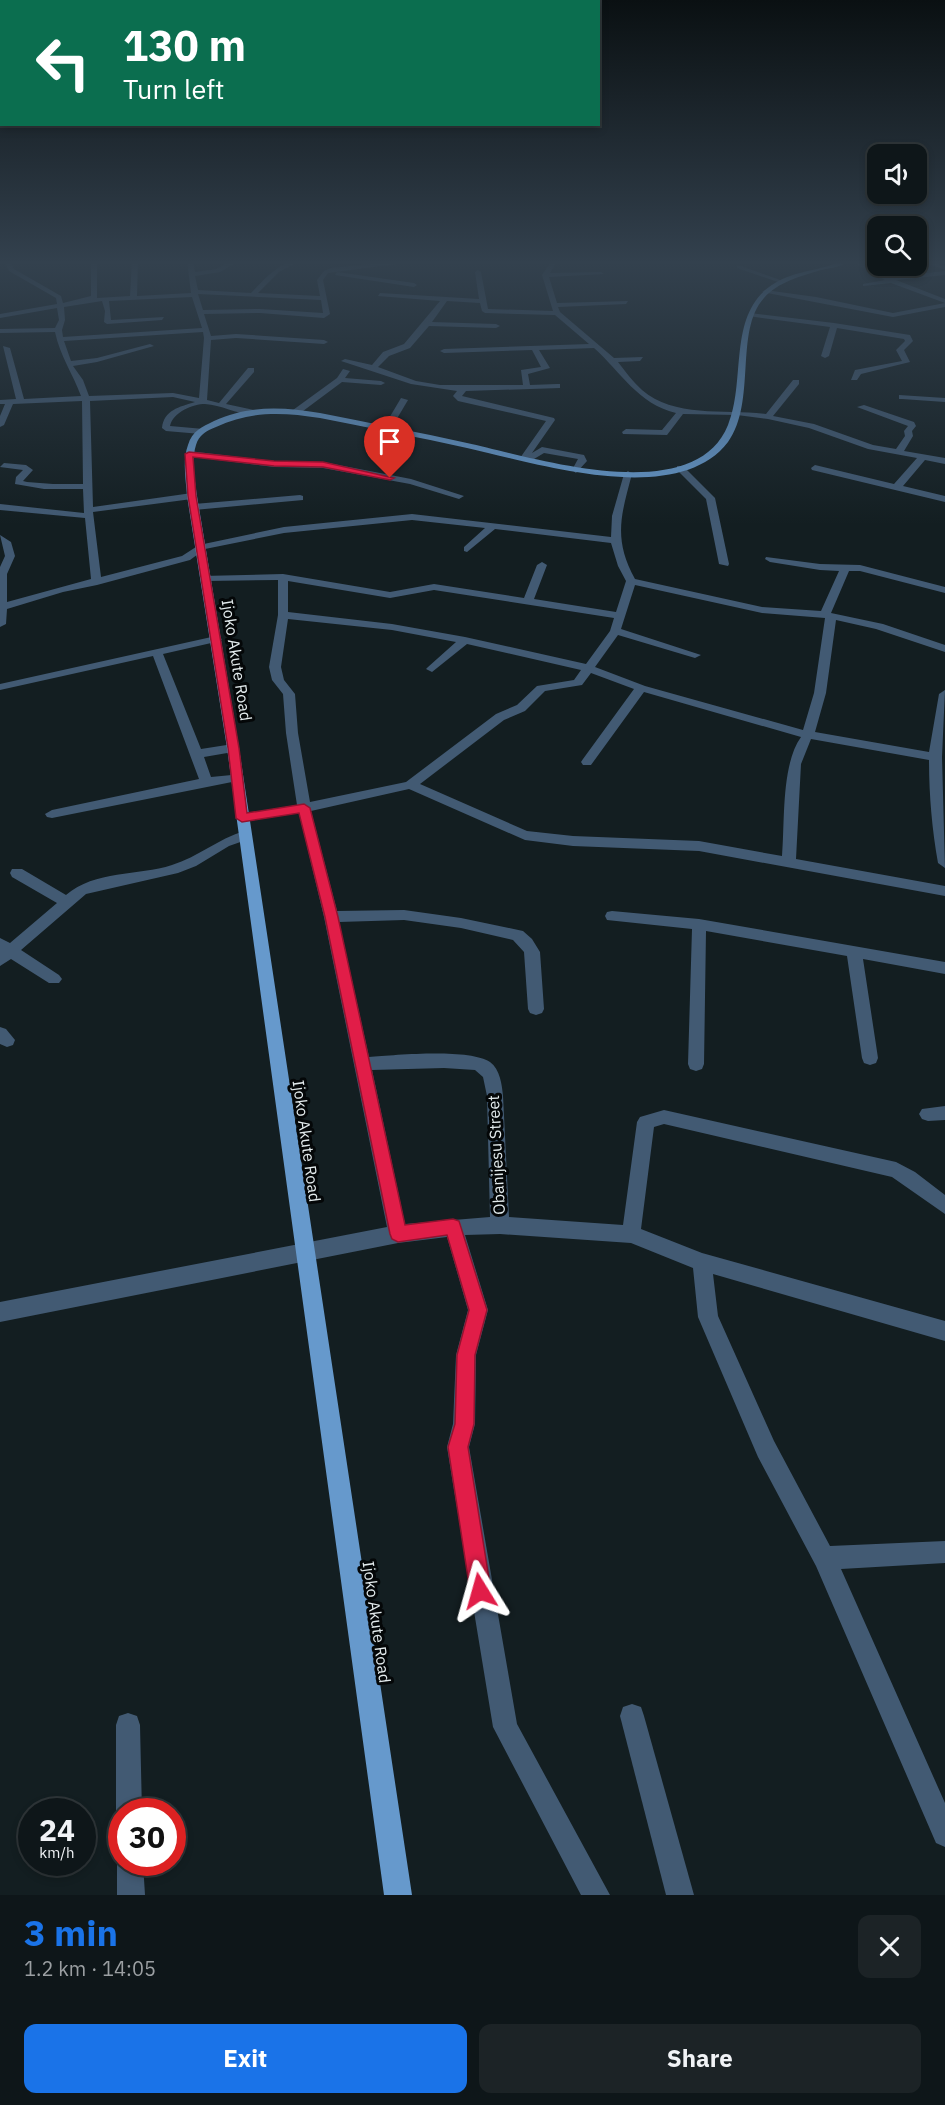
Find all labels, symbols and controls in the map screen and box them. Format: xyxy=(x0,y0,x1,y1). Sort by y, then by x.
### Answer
text: 130 m xyxy=(123,18,246,73)
icon: left xyxy=(24,24,102,102)
text: Turn left xyxy=(123,71,224,106)
map controls xyxy=(867,144,927,276)
button: sound xyxy=(867,144,927,204)
button: search xyxy=(867,216,927,276)
pin xyxy=(364,416,415,478)
icon: arrive xyxy=(373,425,406,458)
street label: Ijoko Akute Road xyxy=(218,598,256,722)
street label: Ijoko Akute Road xyxy=(289,1079,325,1203)
street label: Obanijesu Street xyxy=(483,1095,509,1215)
position arrow xyxy=(448,1559,512,1623)
street label: Ijoko Akute Road xyxy=(359,1560,395,1684)
speed limit sign: 30 xyxy=(108,1798,186,1876)
text: 24 xyxy=(39,1810,75,1849)
text: km/h xyxy=(39,1843,75,1862)
text: 3 min xyxy=(24,1909,118,1956)
button: close xyxy=(858,1915,921,1978)
text: 1.2 km · 14:05 xyxy=(24,1955,156,1982)
button: Exit xyxy=(24,2024,467,2093)
button: Share xyxy=(479,2024,921,2093)

